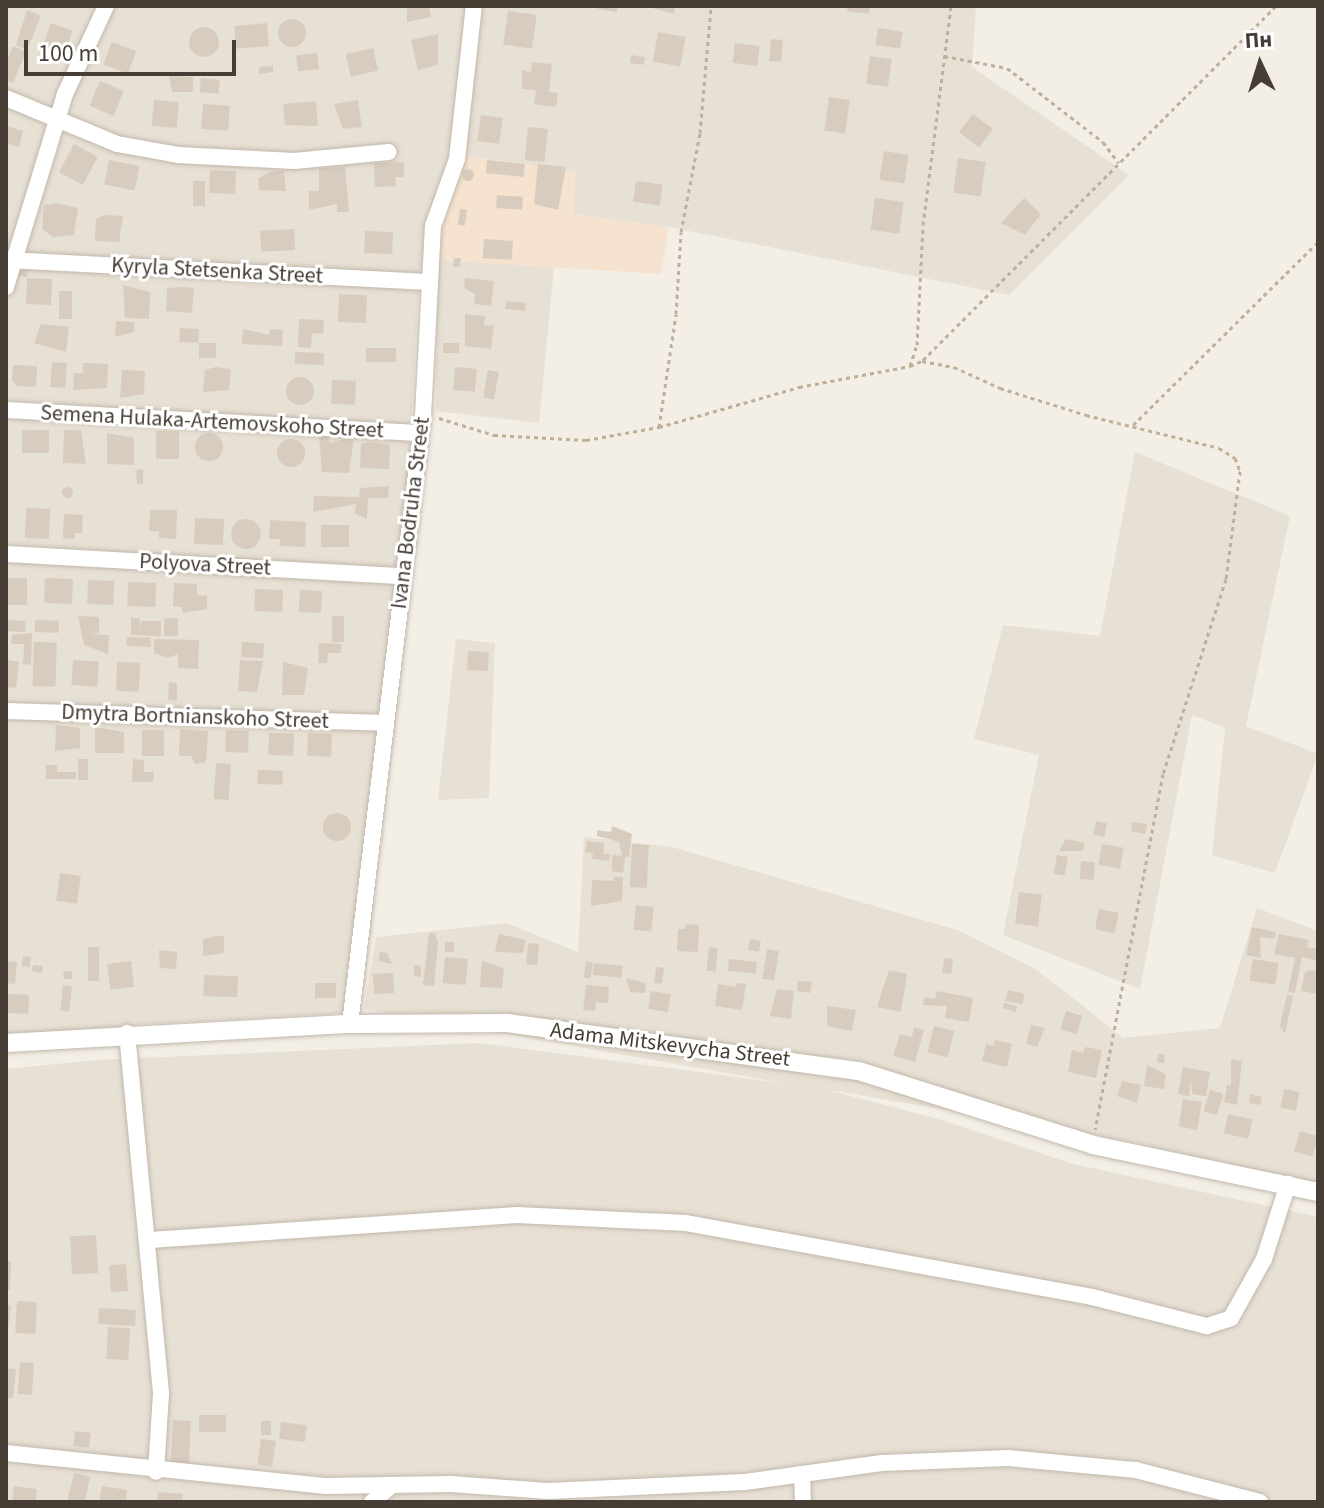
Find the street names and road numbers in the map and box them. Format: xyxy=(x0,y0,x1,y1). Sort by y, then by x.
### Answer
street label: Kyryla Stetsenka Street xyxy=(111,252,323,290)
street label: Semena Hulaka-Artemovskoho Street xyxy=(40,400,384,444)
street label: Ivana Bodruha Street xyxy=(386,415,436,611)
street label: Polyova Street xyxy=(138,548,272,582)
street label: Dmytra Bortnianskoho Street xyxy=(61,699,329,735)
street label: Adama Mitskevycha Street xyxy=(549,1017,791,1073)

